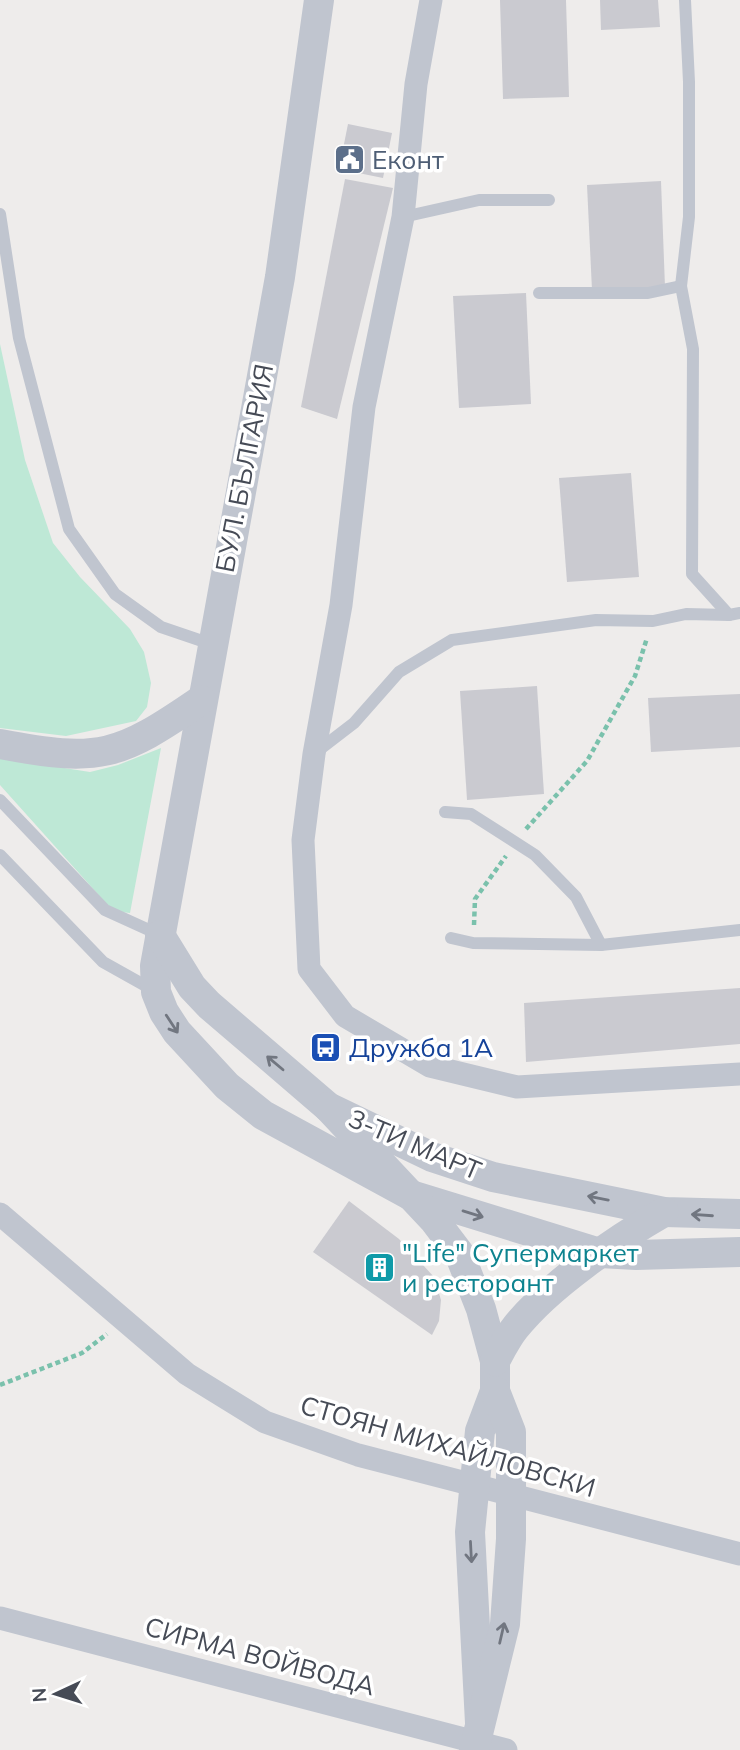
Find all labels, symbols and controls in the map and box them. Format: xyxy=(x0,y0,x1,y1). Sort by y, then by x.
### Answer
public building icon: Еконт xyxy=(332,142,366,176)
place label: Еконт xyxy=(372,143,444,176)
street label: БУЛ. БЪЛГАРИЯ xyxy=(208,361,280,575)
one-way arrow xyxy=(165,1013,179,1033)
bus stop icon: Дружба 1A xyxy=(309,1030,343,1064)
place label: Дружба 1A xyxy=(349,1031,493,1064)
one-way arrow xyxy=(267,1055,285,1071)
street label: 3-ТИ МАРТ xyxy=(344,1101,487,1187)
one-way arrow xyxy=(587,1191,610,1205)
one-way arrow xyxy=(691,1208,714,1221)
one-way arrow xyxy=(462,1209,484,1222)
place label: "Life" Супермаркет и ресторант xyxy=(402,1236,639,1299)
building icon: "Life" Супермаркет и ресторант xyxy=(362,1250,396,1284)
street label: СТОЯН МИХАЙЛОВСКИ xyxy=(297,1388,599,1504)
one-way arrow xyxy=(464,1541,477,1564)
street label: СИРМА ВОЙВОДА xyxy=(141,1609,379,1703)
one-way arrow xyxy=(496,1622,509,1645)
north arrow xyxy=(21,1659,91,1729)
text: N xyxy=(27,1687,52,1703)

